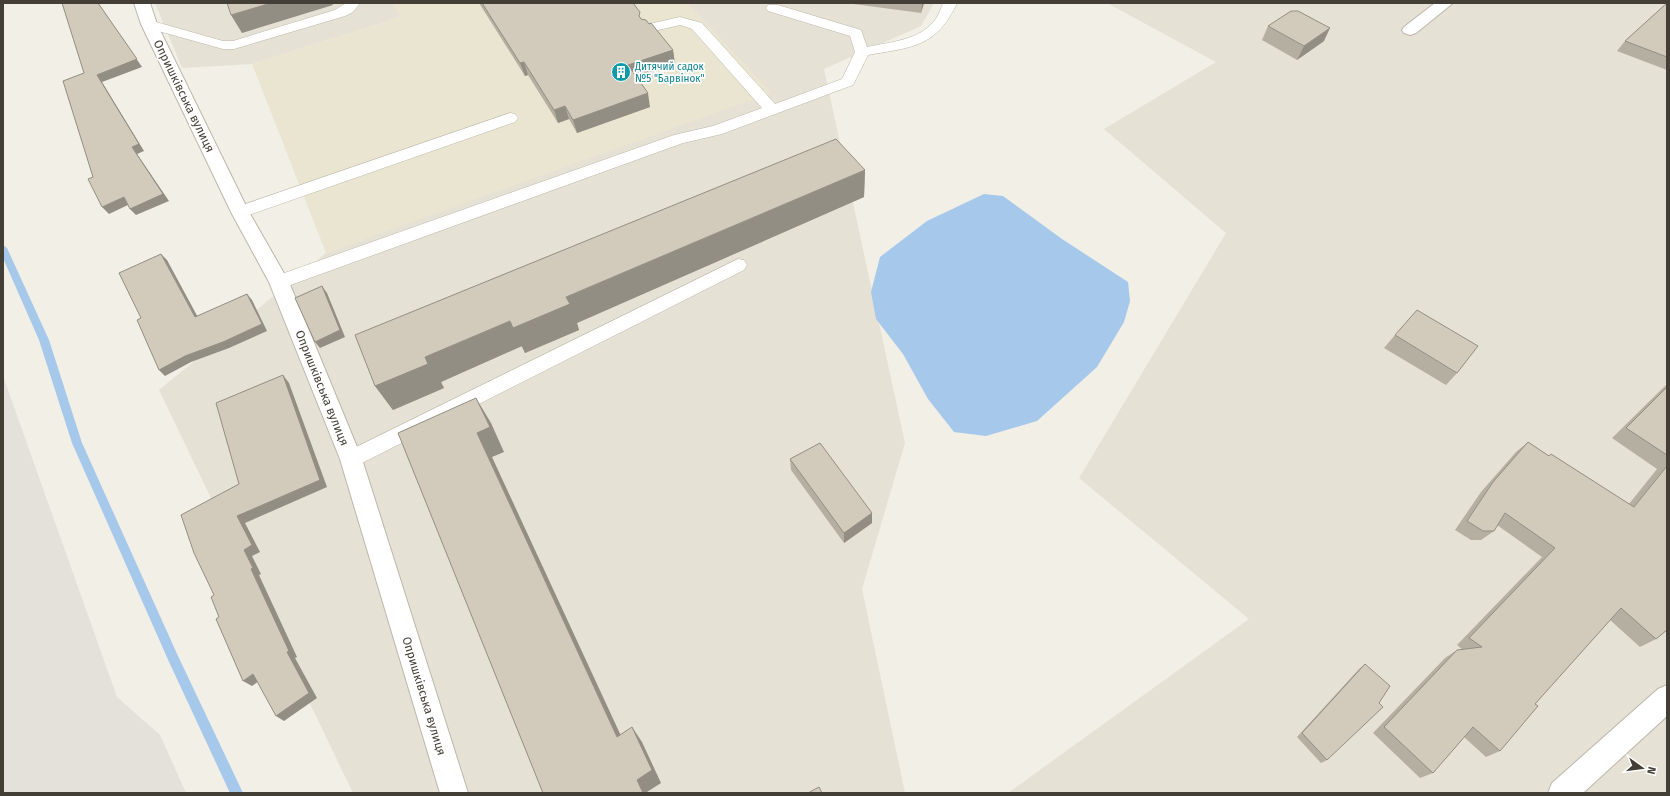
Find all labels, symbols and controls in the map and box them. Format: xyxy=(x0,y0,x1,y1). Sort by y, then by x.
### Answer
street label: Опришківська вулиця xyxy=(151,37,217,155)
building icon: Дитячий садок №5 "Барвінок" xyxy=(610,61,632,83)
place label: Дитячий садок №5 "Барвінок" xyxy=(634,61,705,85)
street label: Опришківська вулиця xyxy=(292,328,352,448)
street label: Опришківська вулиця xyxy=(399,635,449,757)
north arrow xyxy=(1622,748,1662,788)
text: N xyxy=(1644,765,1658,775)

